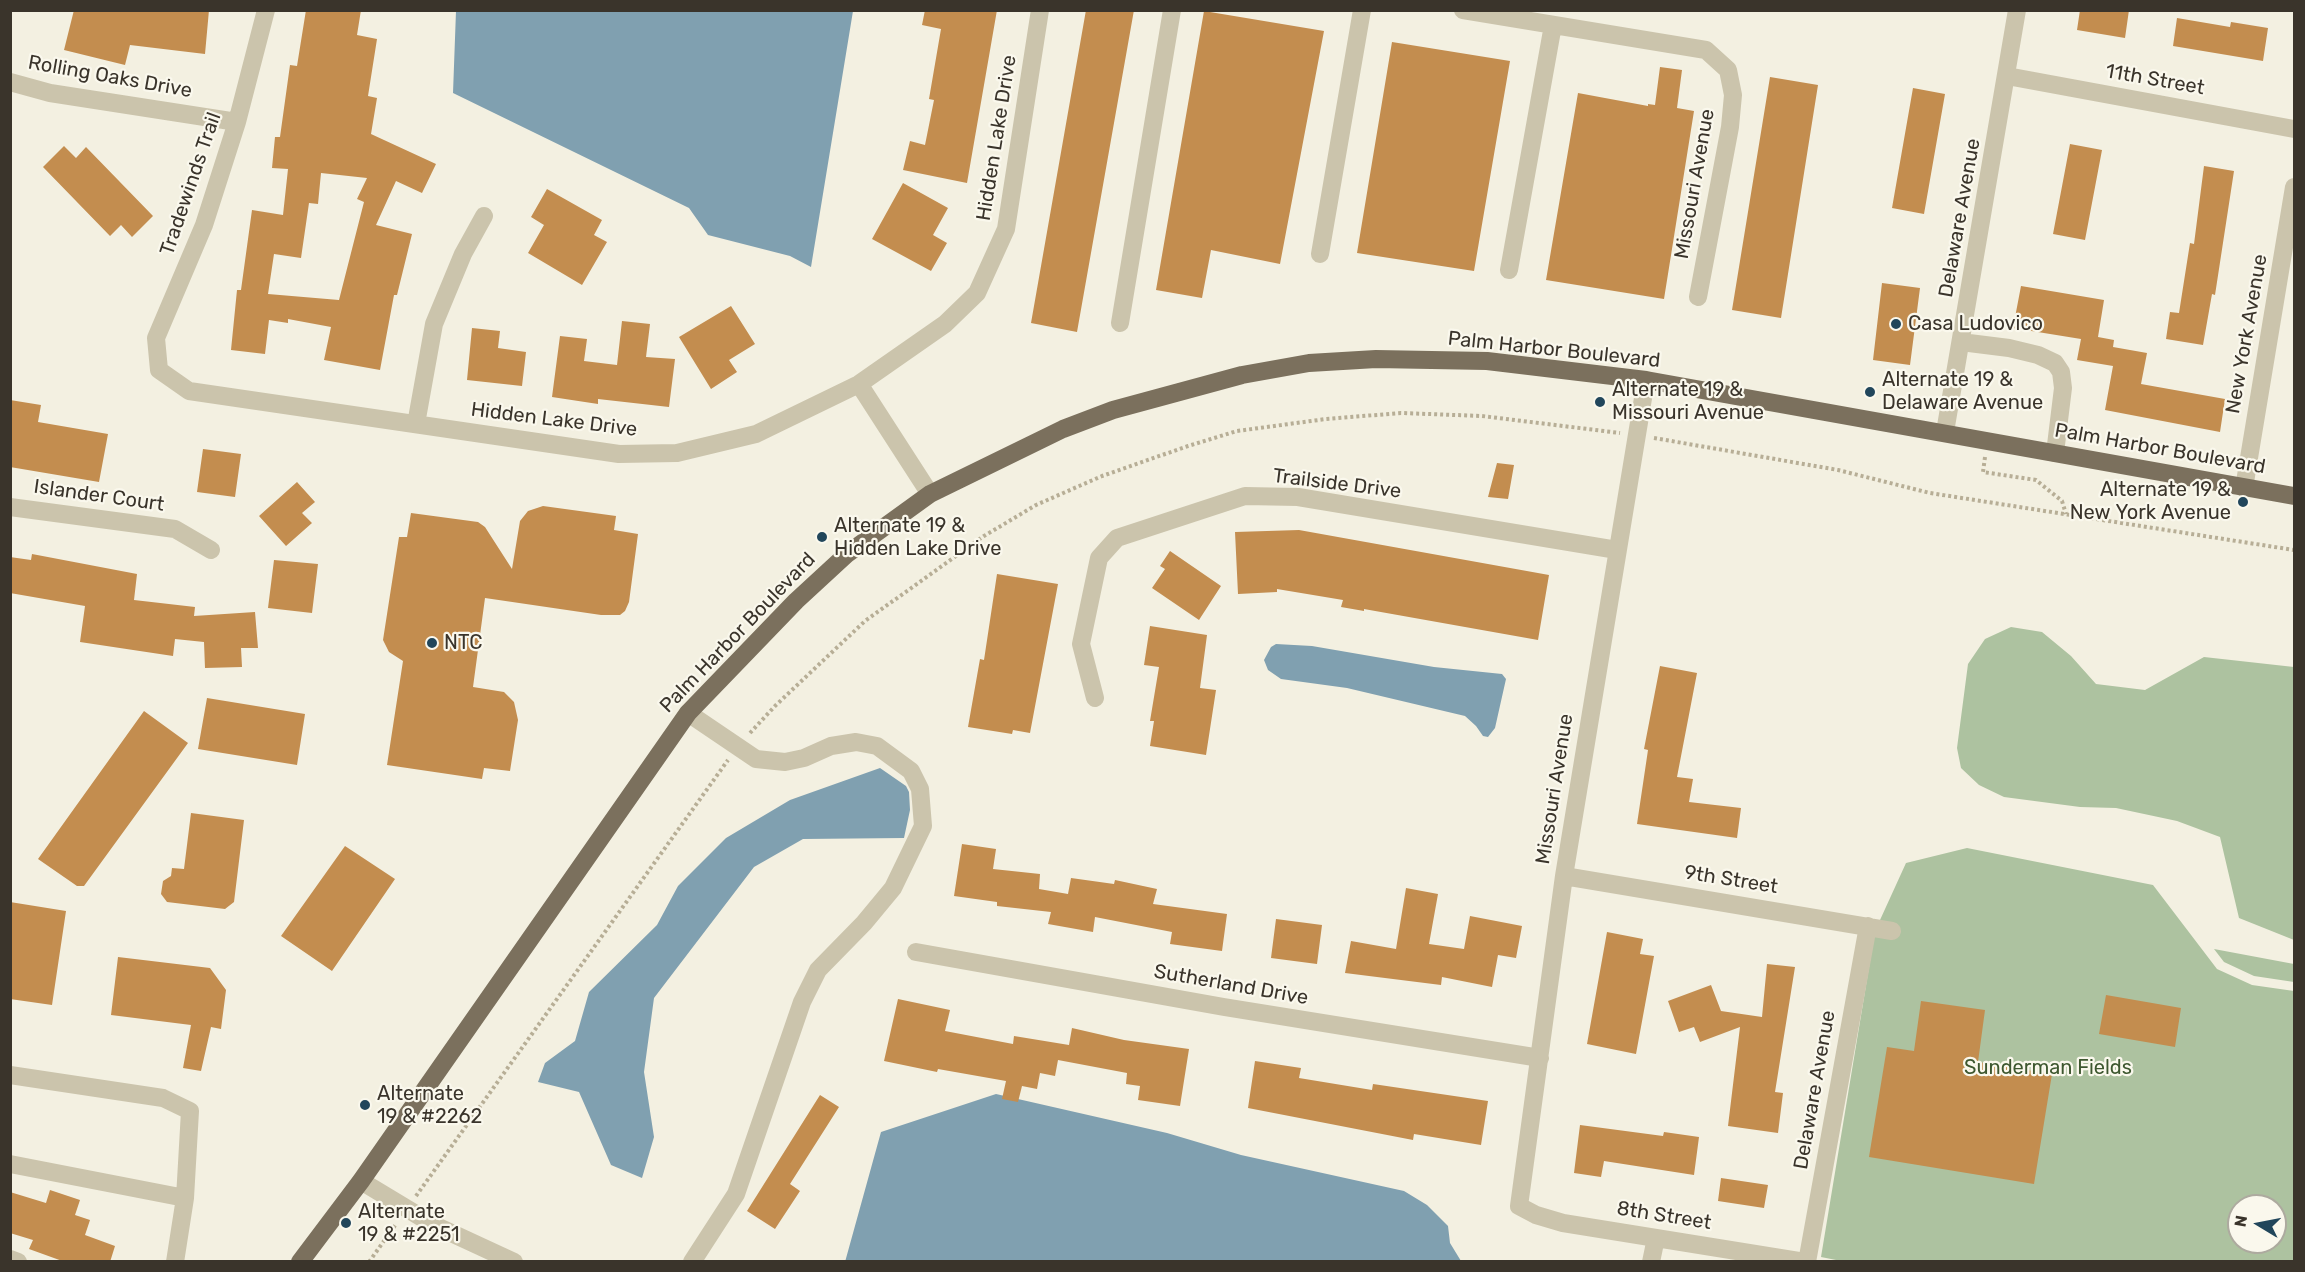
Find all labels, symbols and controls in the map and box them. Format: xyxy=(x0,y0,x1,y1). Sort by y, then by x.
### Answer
street label: Rolling Oaks Drive xyxy=(26,51,194,103)
street label: Hidden Lake Drive xyxy=(972,53,1022,223)
street label: 11th Street xyxy=(2104,60,2206,100)
street label: Missouri Avenue xyxy=(1670,107,1720,261)
street label: Tradewinds Trail xyxy=(155,109,227,259)
street label: Delaware Avenue xyxy=(1934,137,1986,299)
street label: New York Avenue xyxy=(2221,252,2273,416)
place label: Casa Ludovico xyxy=(1908,312,2043,336)
marker: Casa Ludovico xyxy=(1889,317,1903,331)
street label: Palm Harbor Boulevard xyxy=(1447,327,1661,373)
place label: Alternate 19 & Delaware Avenue xyxy=(1882,368,2043,415)
place label: Alternate 19 & Missouri Avenue xyxy=(1612,378,1764,425)
marker: Alternate 19 & Delaware Avenue xyxy=(1863,385,1877,399)
marker: Alternate 19 & Missouri Avenue xyxy=(1593,395,1607,409)
street label: Hidden Lake Drive xyxy=(469,398,639,442)
street label: Palm Harbor Boulevard xyxy=(2053,419,2267,479)
street label: Trailside Drive xyxy=(1271,464,1403,504)
street label: Islander Court xyxy=(32,475,166,517)
place label: Alternate 19 & New York Avenue xyxy=(2070,478,2231,525)
marker: Alternate 19 & New York Avenue xyxy=(2236,495,2250,509)
place label: Alternate 19 & Hidden Lake Drive xyxy=(834,514,1001,561)
marker: Alternate 19 & Hidden Lake Drive xyxy=(815,530,829,544)
street label: Palm Harbor Boulevard xyxy=(655,548,821,718)
place label: NTC xyxy=(444,631,482,655)
marker: NTC xyxy=(425,636,439,650)
street label: Missouri Avenue xyxy=(1531,712,1579,866)
street label: 9th Street xyxy=(1682,861,1780,899)
street label: Sutherland Drive xyxy=(1152,960,1310,1010)
street label: Delaware Avenue xyxy=(1789,1009,1841,1171)
park label: Sunderman Fields xyxy=(1964,1056,2132,1080)
place label: Alternate 19 & #2262 xyxy=(377,1082,482,1129)
marker: Alternate 19 & #2262 xyxy=(358,1098,372,1112)
north arrow xyxy=(2227,1194,2287,1254)
street label: 8th Street xyxy=(1615,1197,1713,1235)
place label: Alternate 19 & #2251 xyxy=(358,1200,460,1247)
text: N xyxy=(2230,1214,2251,1228)
marker: Alternate 19 & #2251 xyxy=(339,1216,353,1230)

